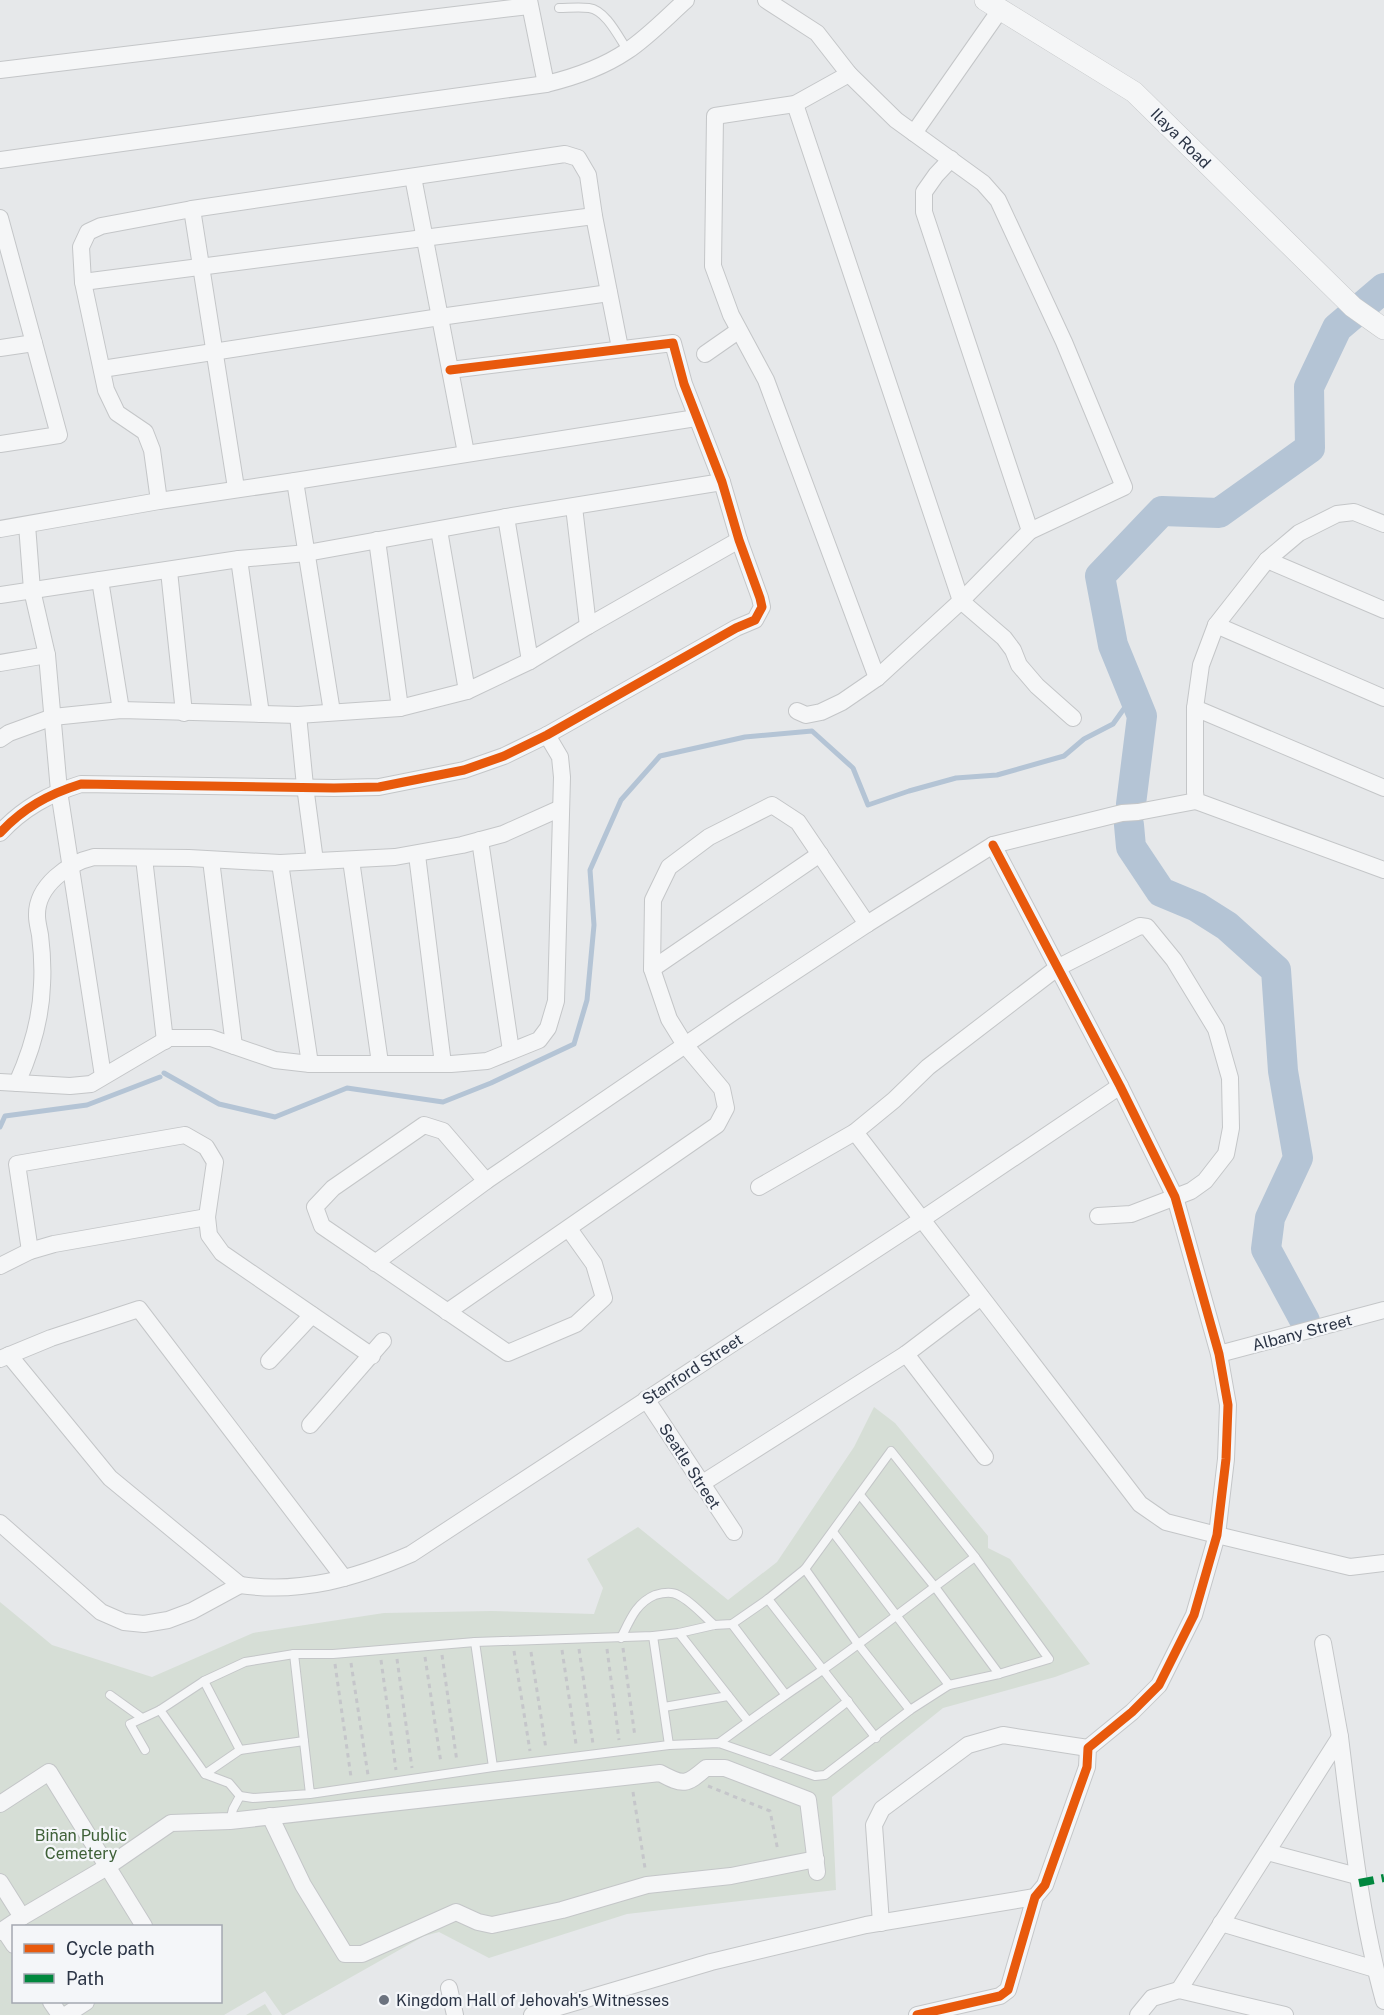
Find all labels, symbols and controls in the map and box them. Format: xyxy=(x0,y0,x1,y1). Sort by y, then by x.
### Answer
street label: Ilaya Road xyxy=(1147,104,1215,172)
street label: Albany Street xyxy=(1250,1310,1354,1355)
street label: Stanford Street xyxy=(638,1330,746,1409)
street label: Seatle Street xyxy=(655,1420,724,1513)
park label: Biñan Public Cemetery xyxy=(35,1826,127,1863)
legend xyxy=(12,1925,222,2003)
text: Cycle path xyxy=(66,1938,155,1959)
text: Path xyxy=(66,1968,104,1989)
place label: Kingdom Hall of Jehovah's Witnesses xyxy=(396,1991,669,2010)
marker: Kingdom Hall of Jehovah's Witnesses xyxy=(377,1993,391,2007)

